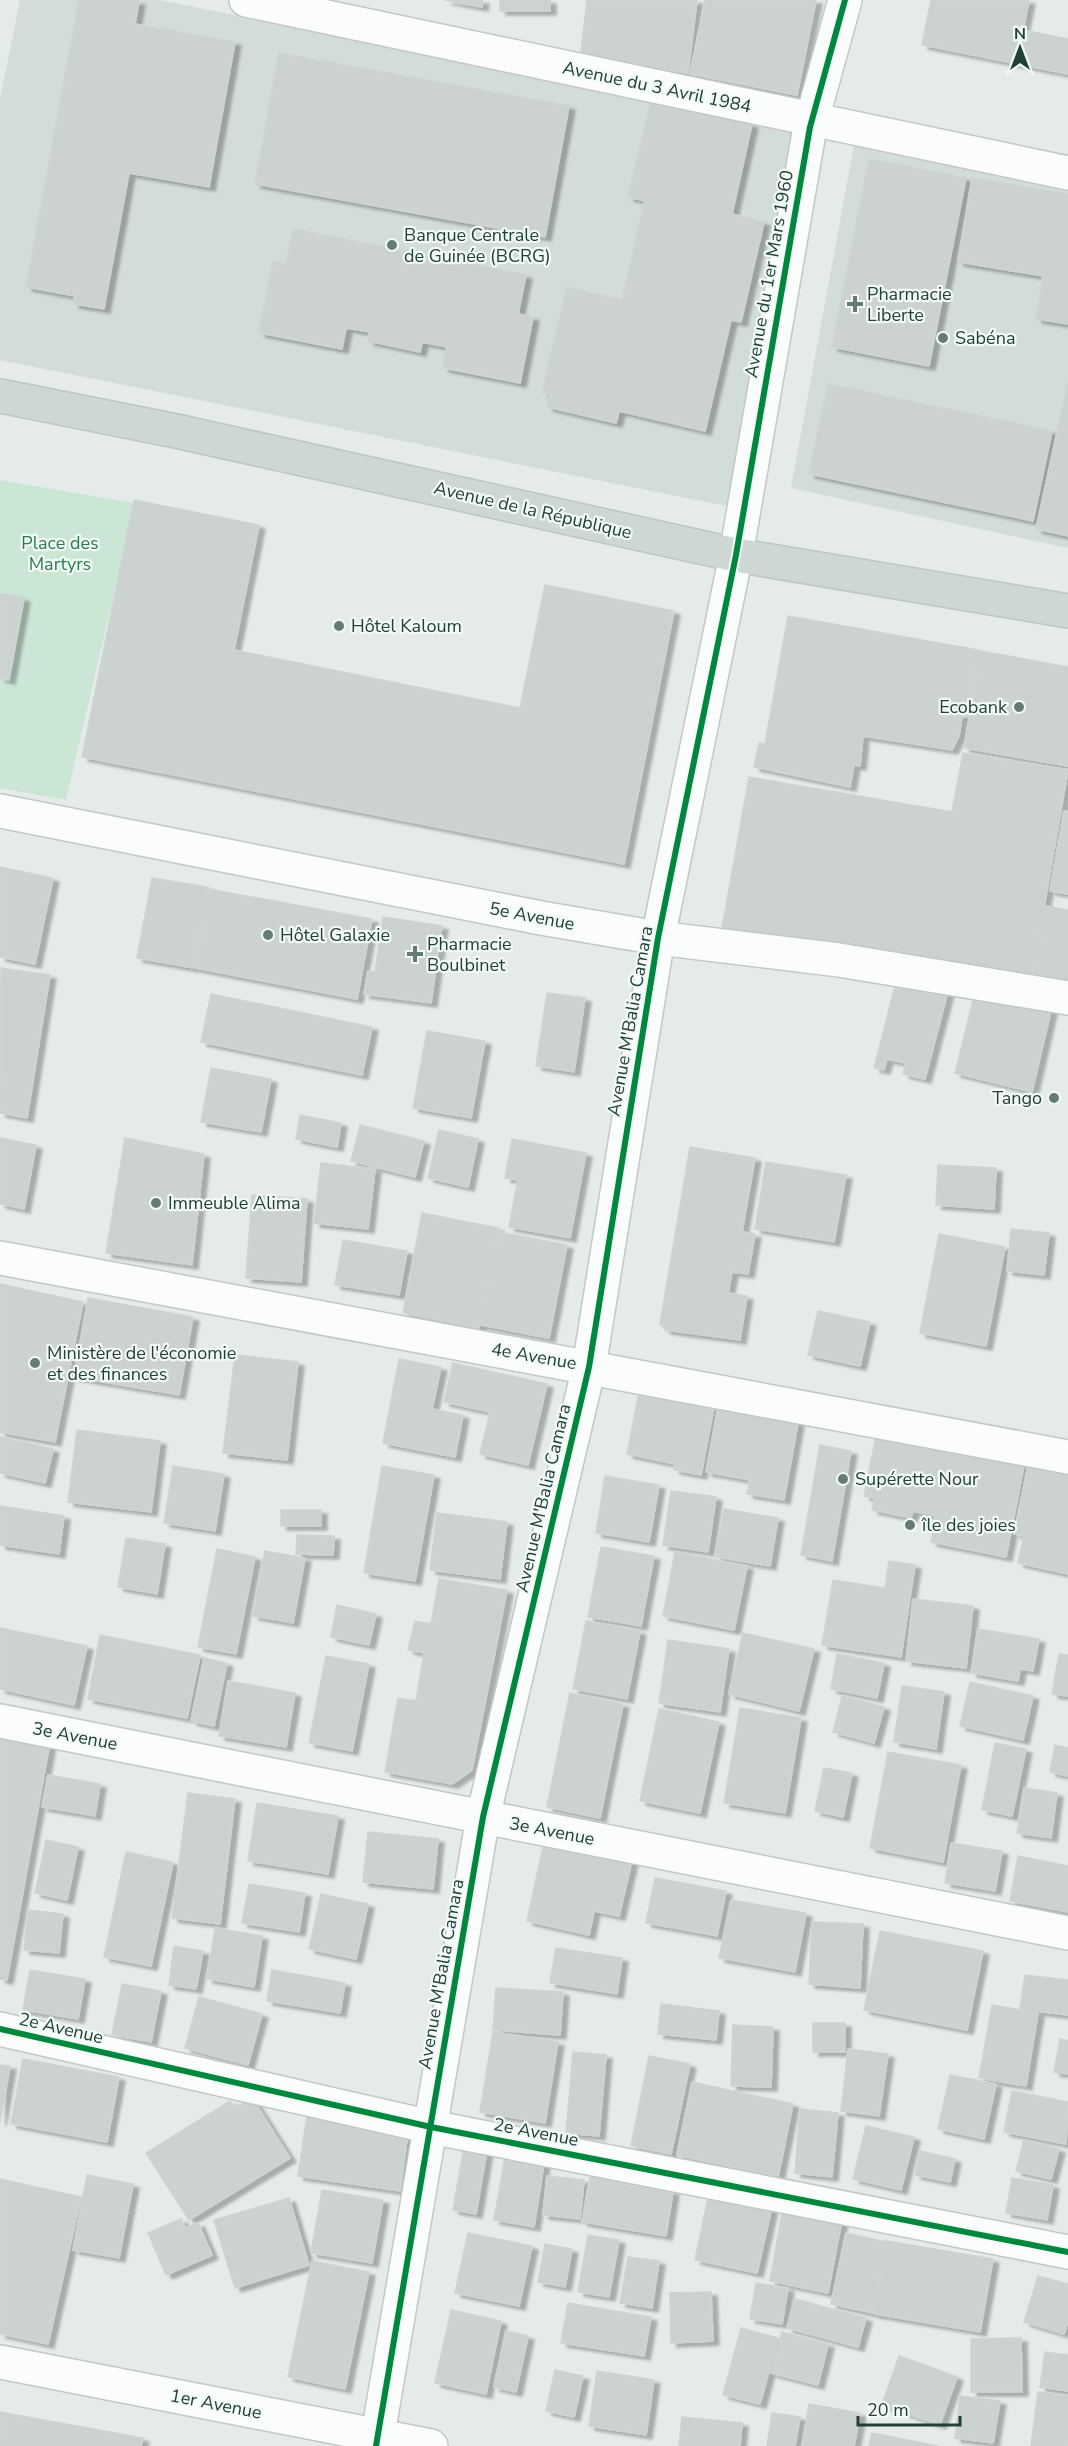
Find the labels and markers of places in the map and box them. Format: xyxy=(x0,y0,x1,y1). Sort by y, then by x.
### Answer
place label: Banque Centrale de Guinée (BCRG) xyxy=(404,223,551,268)
marker: Banque Centrale de Guinée (BCRG) xyxy=(385,238,399,252)
place label: Pharmacie Liberte xyxy=(867,282,952,327)
marker: Pharmacie Liberte xyxy=(848,297,862,311)
place label: Sabéna xyxy=(955,326,1015,350)
marker: Sabéna xyxy=(936,331,950,345)
place label: Hôtel Kaloum xyxy=(351,614,462,638)
marker: Hôtel Kaloum xyxy=(332,619,346,633)
place label: Ecobank xyxy=(939,695,1008,719)
marker: Ecobank xyxy=(1012,700,1026,714)
place label: Hôtel Galaxie xyxy=(280,923,390,947)
marker: Hôtel Galaxie xyxy=(261,928,275,942)
place label: Pharmacie Boulbinet xyxy=(427,932,512,977)
marker: Pharmacie Boulbinet xyxy=(408,947,422,961)
place label: Tango xyxy=(992,1086,1042,1110)
marker: Tango xyxy=(1047,1091,1061,1105)
place label: Immeuble Alima xyxy=(168,1191,301,1215)
marker: Immeuble Alima xyxy=(149,1196,163,1210)
place label: Ministère de l'économie et des finances xyxy=(47,1341,236,1386)
marker: Ministère de l'économie et des finances xyxy=(28,1356,42,1370)
place label: Supérette Nour xyxy=(855,1467,979,1491)
marker: Supérette Nour xyxy=(836,1472,850,1486)
place label: île des joies xyxy=(921,1513,1016,1537)
marker: île des joies xyxy=(903,1518,917,1532)

